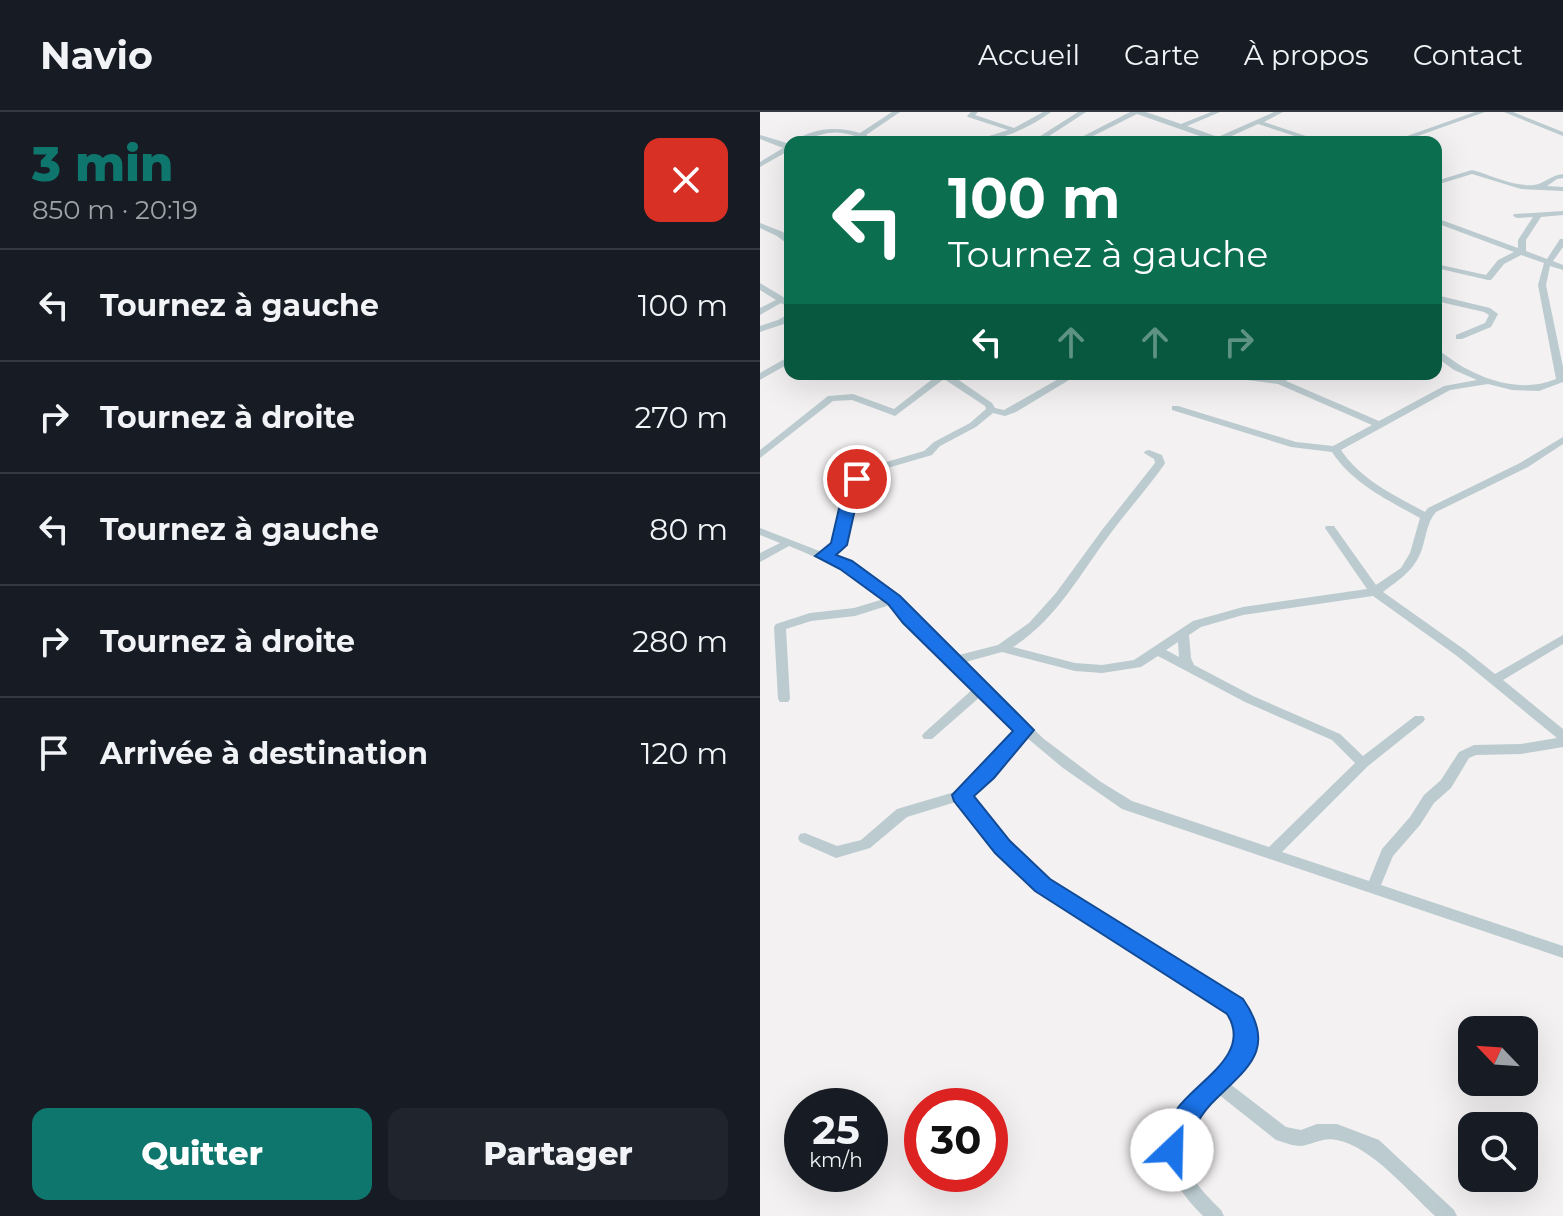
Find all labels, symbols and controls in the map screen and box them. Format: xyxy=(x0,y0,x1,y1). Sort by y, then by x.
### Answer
text: Navio xyxy=(40,32,153,79)
text: Accueil xyxy=(978,38,1080,72)
text: Carte xyxy=(1124,38,1200,72)
text: À propos xyxy=(1244,38,1369,72)
text: Contact xyxy=(1413,38,1523,72)
text: 3 min xyxy=(32,135,174,193)
button: close xyxy=(644,138,728,222)
text: 100 m xyxy=(948,164,1121,232)
icon: left xyxy=(816,168,920,272)
text: 850 m · 20:19 xyxy=(32,194,198,226)
text: Tournez à gauche xyxy=(948,232,1268,276)
icon: left xyxy=(32,283,76,327)
text: Tournez à gauche xyxy=(100,287,379,324)
text: 100 m xyxy=(638,287,728,324)
icon: left xyxy=(965,320,1009,364)
icon: ahead xyxy=(1049,320,1093,364)
icon: ahead xyxy=(1133,320,1177,364)
icon: right xyxy=(1217,320,1261,364)
icon: right xyxy=(32,395,76,439)
text: Tournez à droite xyxy=(100,399,355,436)
text: 270 m xyxy=(634,399,728,436)
pin xyxy=(823,445,891,513)
icon: arrive xyxy=(835,457,879,501)
icon: left xyxy=(32,507,76,551)
text: Tournez à gauche xyxy=(100,511,379,548)
text: 80 m xyxy=(649,511,728,548)
icon: right xyxy=(32,619,76,663)
text: Tournez à droite xyxy=(100,623,355,660)
text: 280 m xyxy=(632,623,728,660)
icon: arrive xyxy=(32,731,76,775)
text: Arrivée à destination xyxy=(100,735,428,772)
text: 120 m xyxy=(641,735,728,772)
north arrow xyxy=(1458,1016,1538,1096)
map controls xyxy=(1458,1016,1538,1192)
speed limit sign: 30 xyxy=(904,1088,1008,1192)
text: 25 xyxy=(812,1105,860,1154)
button: Quitter xyxy=(32,1108,372,1200)
button: Partager xyxy=(388,1108,728,1200)
position arrow xyxy=(1130,1108,1214,1192)
button: search xyxy=(1458,1112,1538,1192)
text: km/h xyxy=(809,1148,863,1172)

